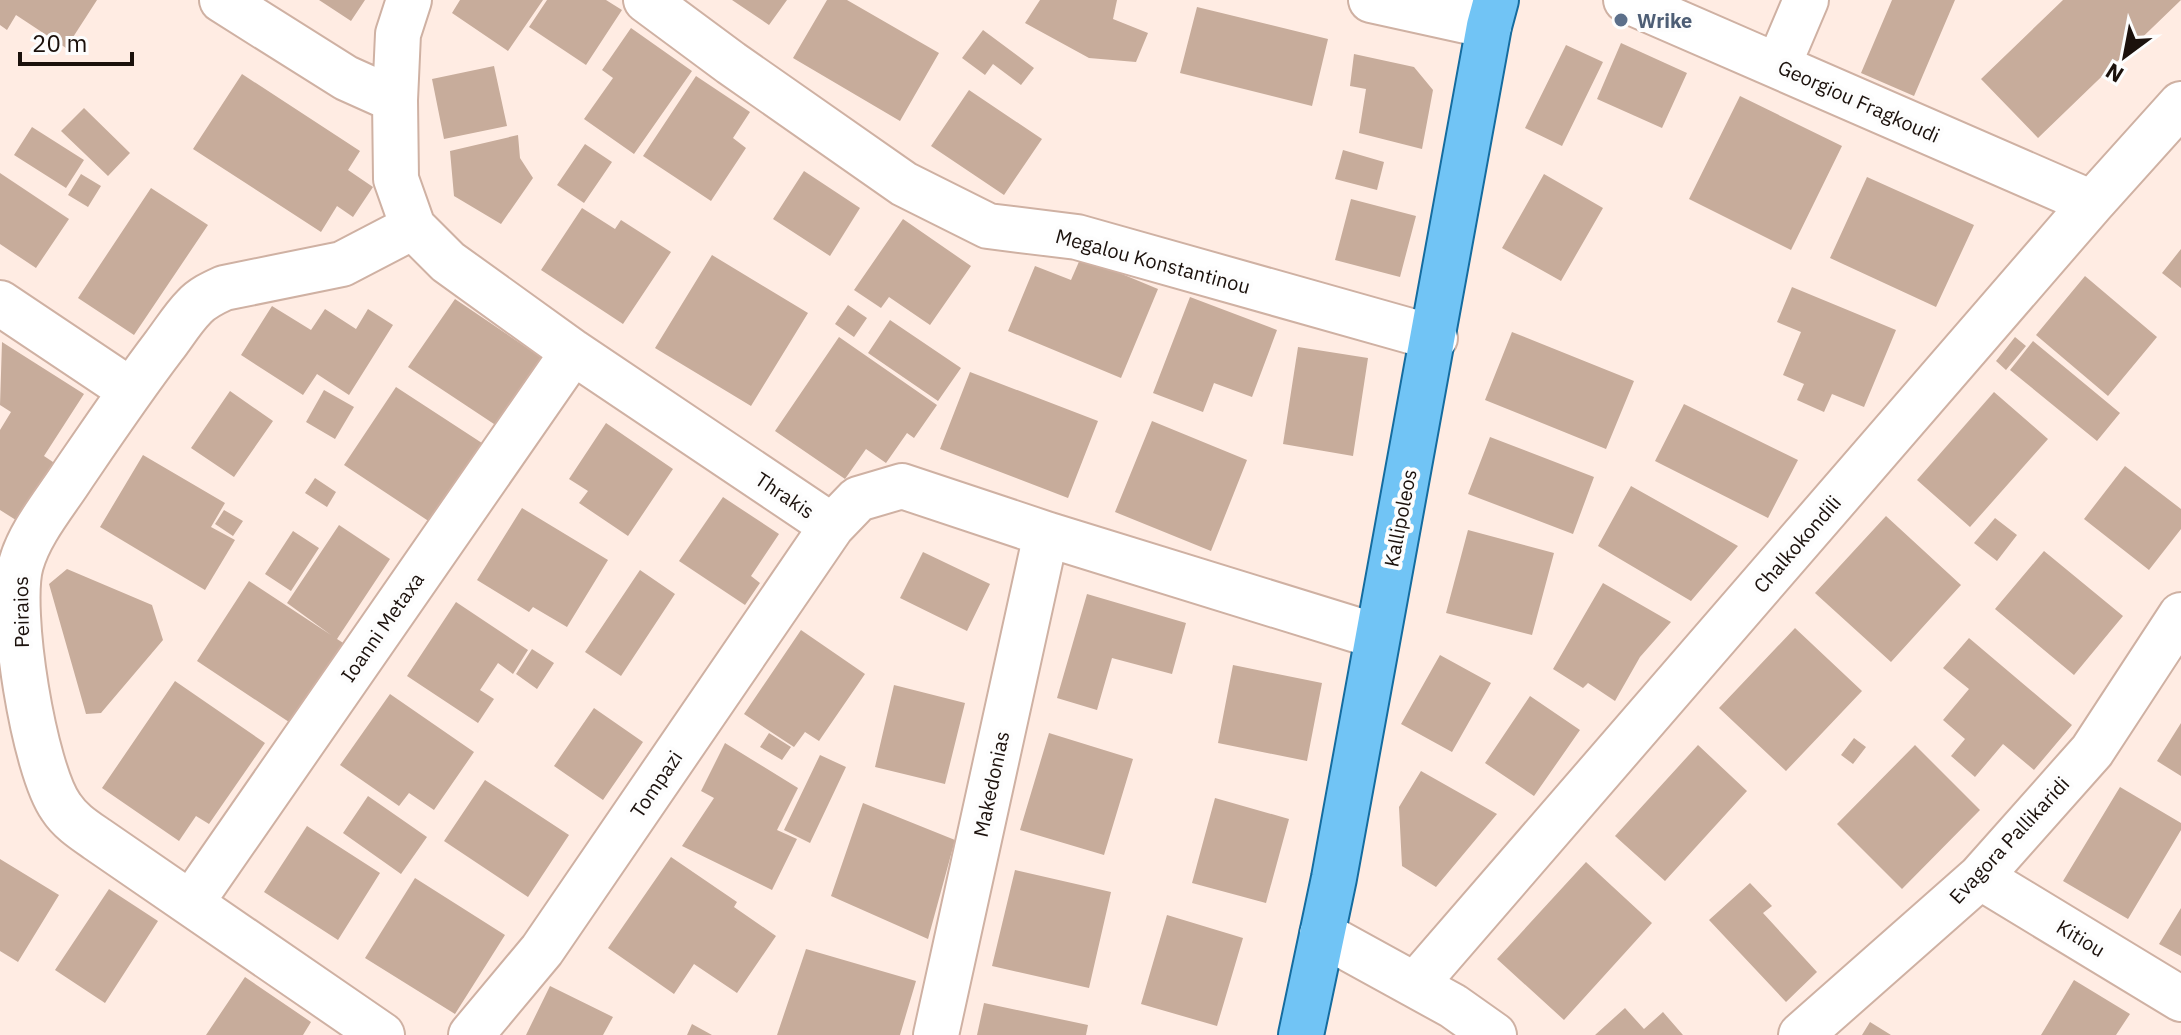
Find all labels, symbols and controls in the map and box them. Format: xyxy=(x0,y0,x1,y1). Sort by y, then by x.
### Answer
place label: Wrike xyxy=(1637,7,1692,34)
marker: Wrike xyxy=(1612,11,1630,29)
scale bar xyxy=(20,16,132,66)
north arrow xyxy=(2085,16,2165,96)
text: 20 m xyxy=(32,27,87,59)
street label: Georgiou Fragkoudi xyxy=(1774,53,1944,149)
text: N xyxy=(2100,57,2129,90)
street label: Megalou Konstantinou xyxy=(1053,222,1253,300)
street label: Thrakis xyxy=(750,465,820,525)
street label: Kallipoleos xyxy=(1377,467,1423,569)
street label: Chalkokondili xyxy=(1747,489,1847,599)
street label: Ioanni Metaxa xyxy=(334,567,430,687)
street label: Peiraios xyxy=(7,576,35,648)
street label: Makedonias xyxy=(967,729,1015,839)
street label: Tompazi xyxy=(624,745,688,823)
street label: Evagora Pallikaridi xyxy=(1943,771,2075,909)
street label: Kitiou xyxy=(2052,913,2110,963)

